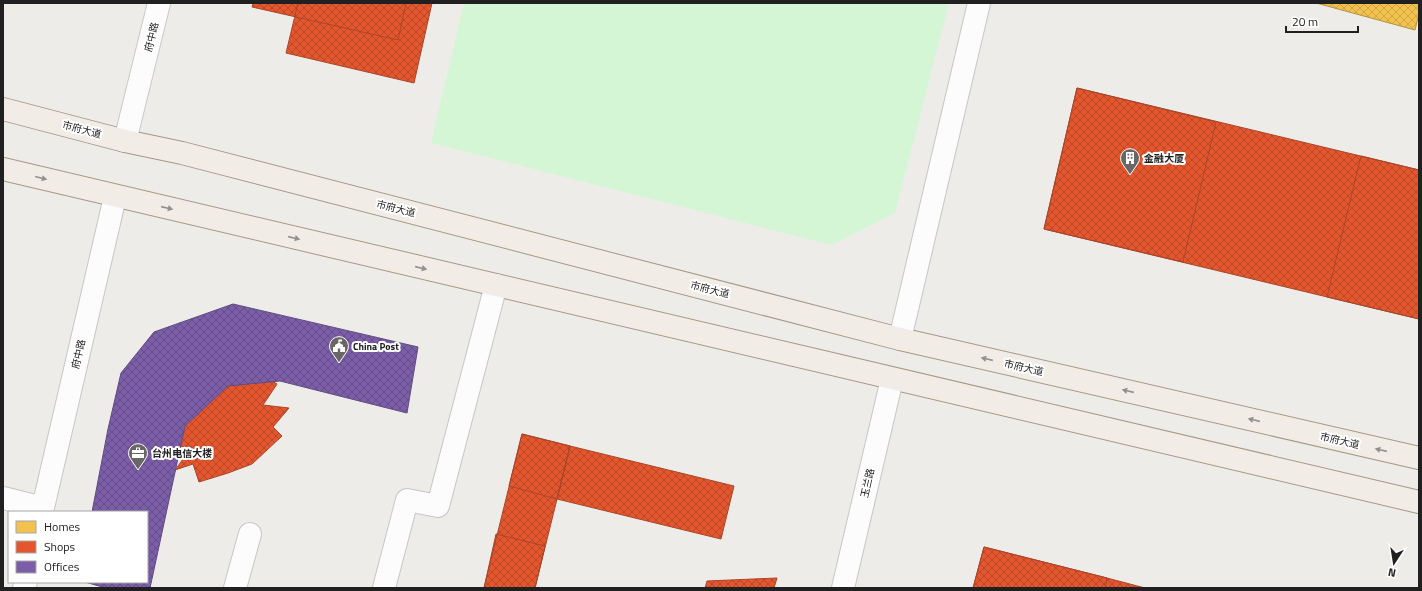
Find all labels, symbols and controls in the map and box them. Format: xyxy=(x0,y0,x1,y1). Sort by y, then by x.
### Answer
scale bar xyxy=(1286,8,1358,34)
text: 20 m xyxy=(1292,12,1318,31)
street label: 府中路 xyxy=(141,21,162,53)
street label: 市府大道 xyxy=(61,117,103,142)
building icon: 金融大厦 xyxy=(1119,147,1141,175)
place label: 金融大厦 xyxy=(1143,151,1184,166)
one-way arrow xyxy=(35,176,47,182)
street label: 市府大道 xyxy=(375,196,417,221)
one-way arrow xyxy=(161,206,174,212)
one-way arrow xyxy=(288,235,300,241)
one-way arrow xyxy=(414,265,427,271)
street label: 市府大道 xyxy=(689,277,731,302)
public building icon: China Post xyxy=(328,335,350,363)
street label: 府中路 xyxy=(68,338,89,370)
place label: China Post xyxy=(353,339,399,354)
one-way arrow xyxy=(981,355,994,361)
street label: 市府大道 xyxy=(1003,356,1045,379)
one-way arrow xyxy=(1121,388,1134,394)
one-way arrow xyxy=(1248,417,1261,423)
street label: 市府大道 xyxy=(1319,429,1361,452)
office icon: 台州电信大楼 xyxy=(127,442,149,470)
place label: 台州电信大楼 xyxy=(152,446,212,461)
one-way arrow xyxy=(1375,446,1387,452)
street label: 玉兰路 xyxy=(857,467,878,499)
legend xyxy=(8,511,148,583)
text: Homes xyxy=(44,517,80,536)
text: Shops xyxy=(44,537,76,556)
north arrow xyxy=(1374,543,1414,583)
text: Offices xyxy=(44,557,80,576)
text: N xyxy=(1387,564,1397,581)

